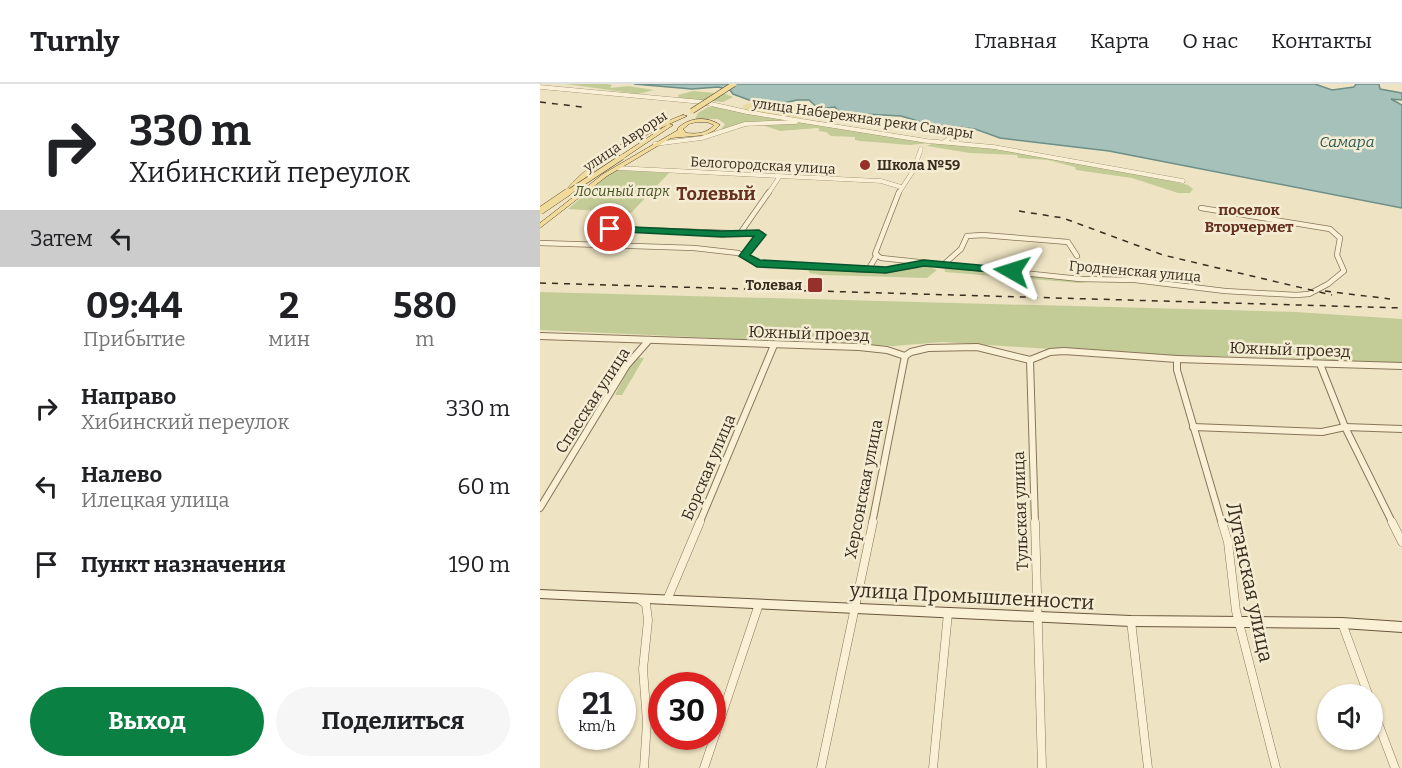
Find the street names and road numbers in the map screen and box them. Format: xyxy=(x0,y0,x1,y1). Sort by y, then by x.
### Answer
street label: улица Набережная реки Самары xyxy=(750,94,975,142)
street label: улица Авроры xyxy=(579,107,670,176)
street label: Белогородская улица xyxy=(690,153,836,178)
street label: Гродненская улица xyxy=(1068,257,1202,286)
street label: Южный проезд xyxy=(748,322,870,345)
street label: Южный проезд xyxy=(1229,338,1351,361)
street label: Спасская улица xyxy=(551,344,634,457)
street label: Борская улица xyxy=(678,411,739,523)
street label: Херсонская улица xyxy=(841,418,886,560)
street label: Тульская улица xyxy=(1009,451,1032,571)
street label: Луганская улица xyxy=(1221,500,1279,664)
street label: улица Промышленности xyxy=(848,578,1095,614)

